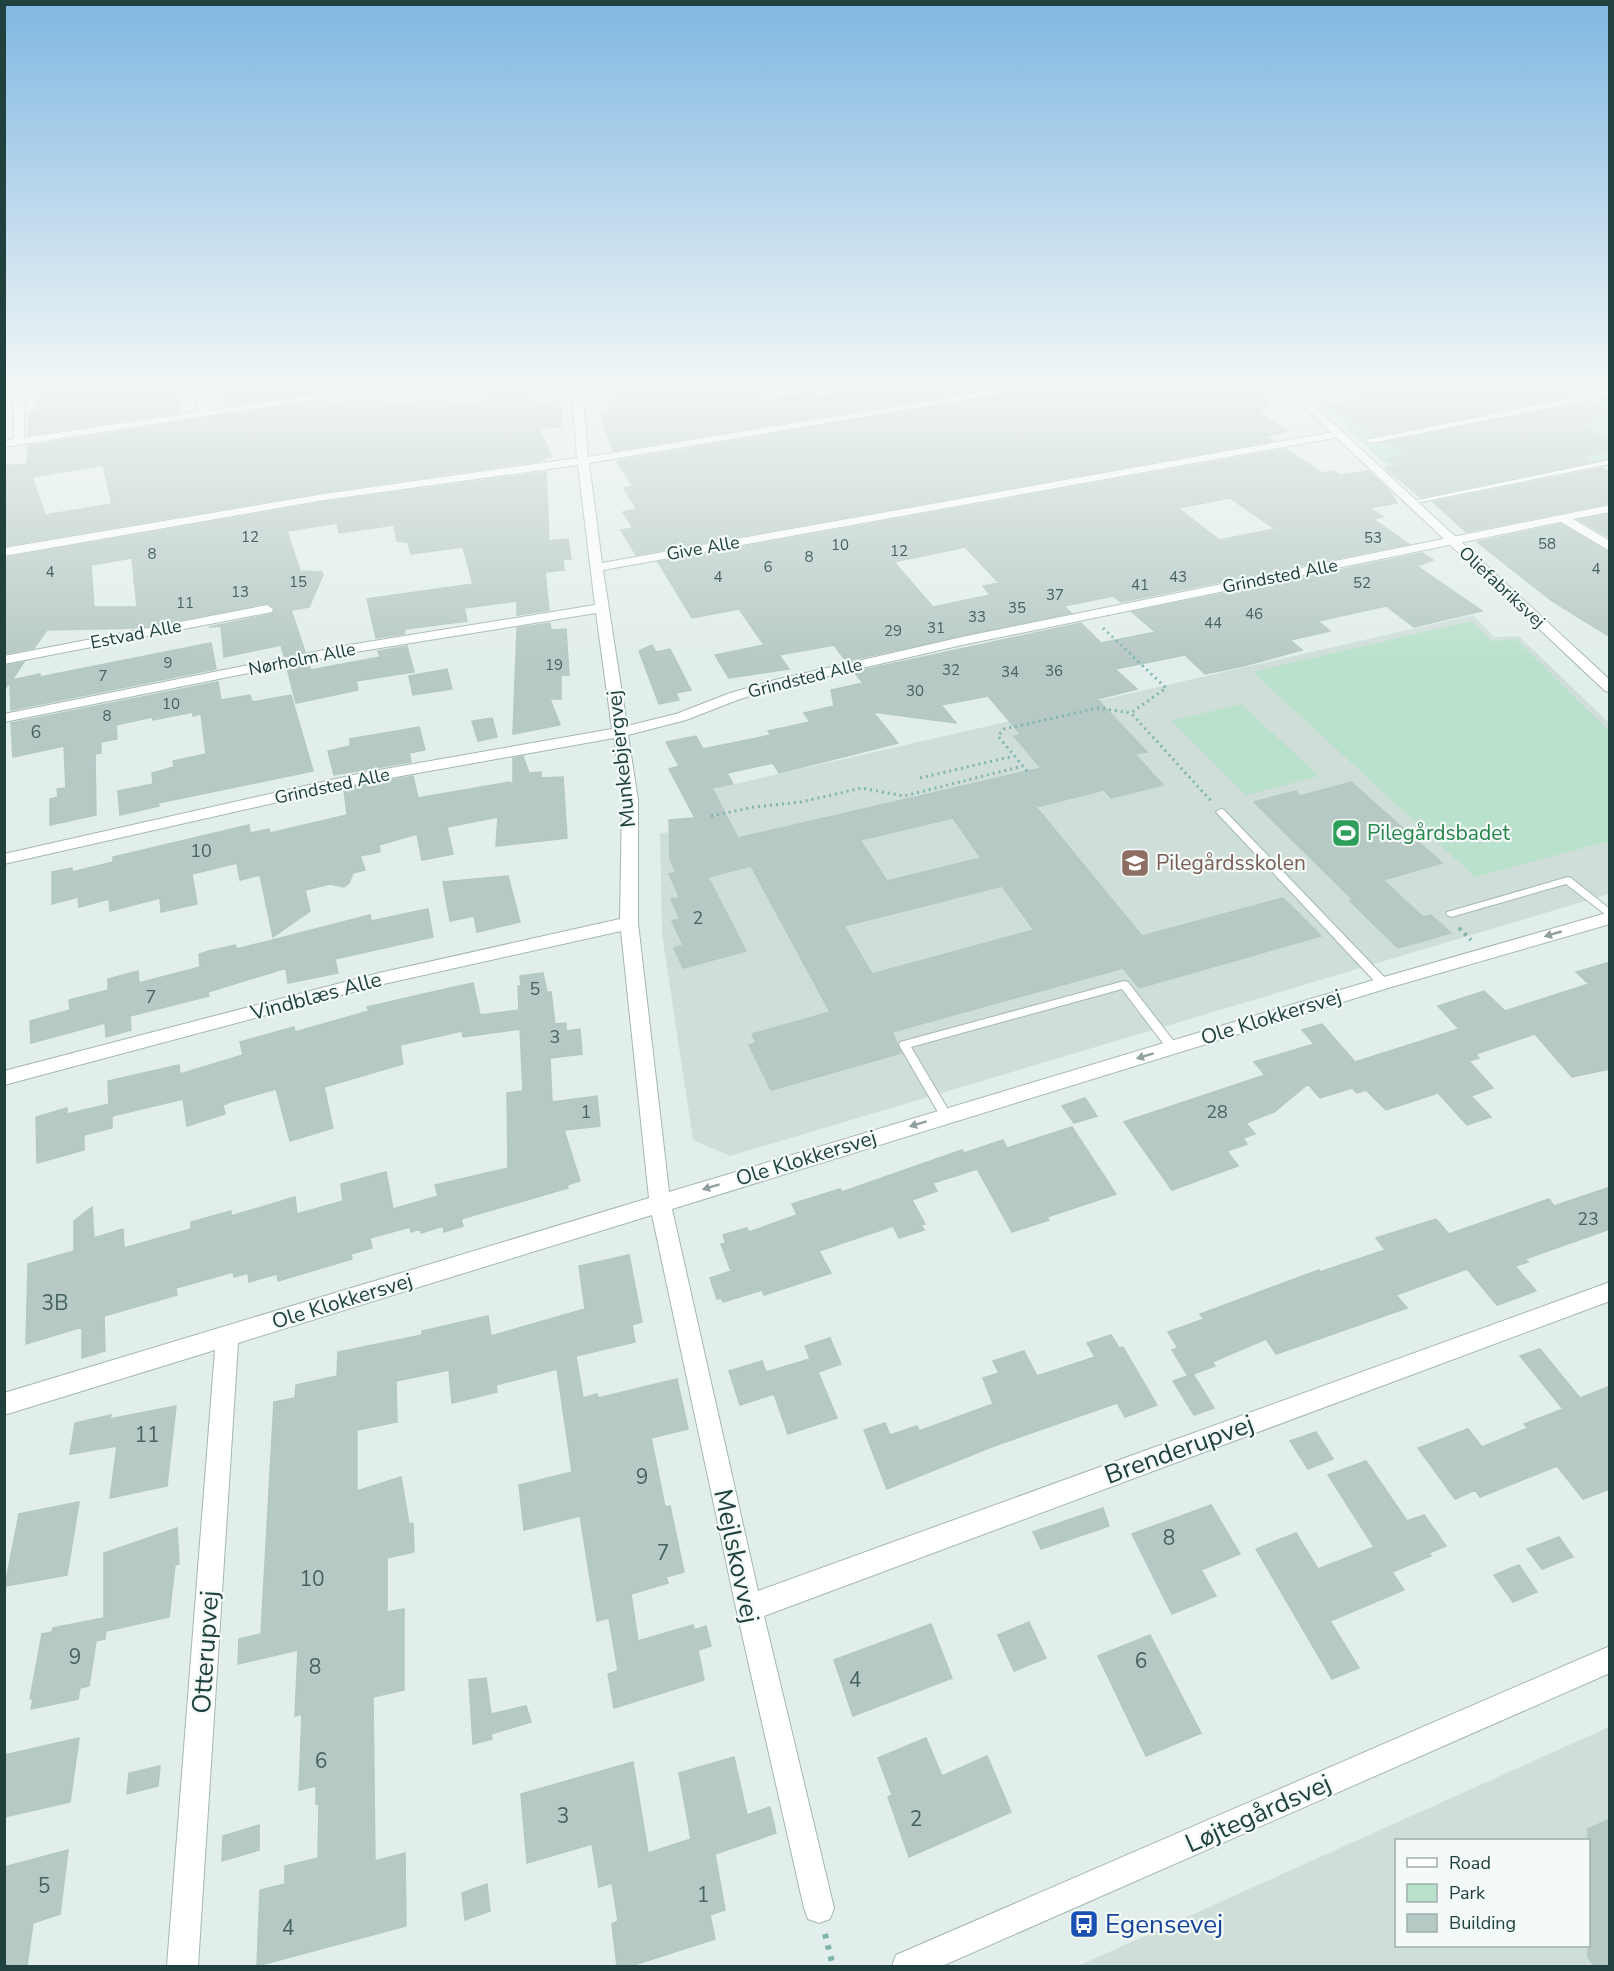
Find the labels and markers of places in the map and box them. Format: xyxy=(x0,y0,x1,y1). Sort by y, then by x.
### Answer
sports icon: Pilegårdsbadet xyxy=(1330,817,1362,849)
place label: Pilegårdsbadet xyxy=(1367,819,1510,847)
school or university icon: Pilegårdsskolen xyxy=(1119,847,1151,879)
place label: Pilegårdsskolen xyxy=(1156,849,1306,877)
place label: Egensevej xyxy=(1105,1907,1223,1942)
bus stop icon: Egensevej xyxy=(1068,1908,1100,1940)

